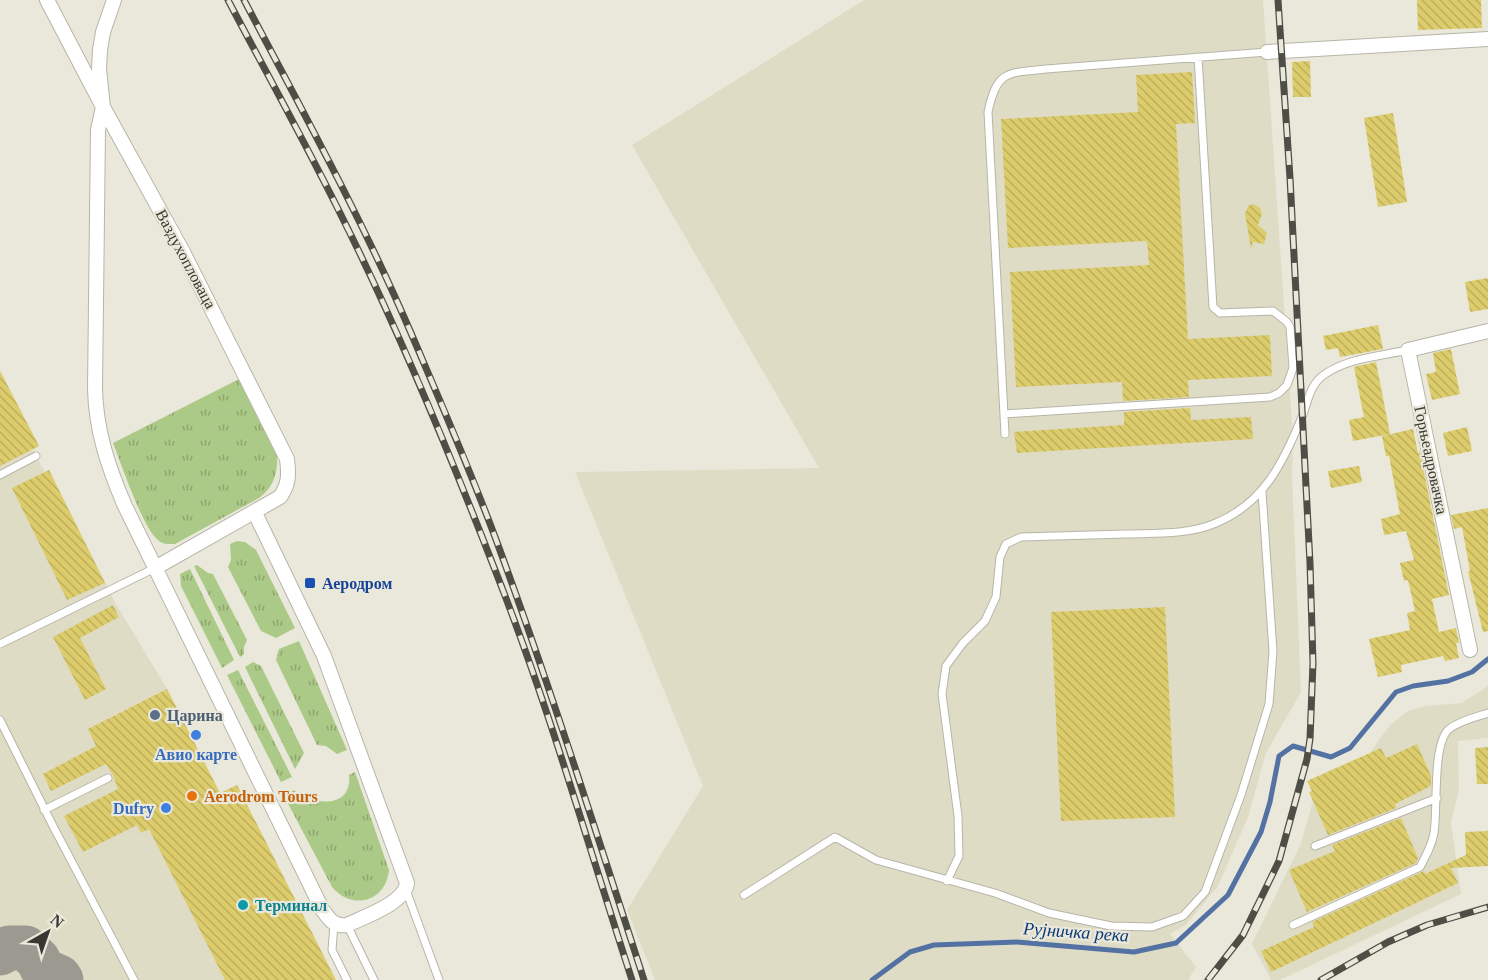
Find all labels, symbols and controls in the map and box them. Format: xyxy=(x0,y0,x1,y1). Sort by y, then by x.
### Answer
street label: Ваздухопловаца xyxy=(152,206,219,312)
street label: Горњеадровачка xyxy=(1410,404,1451,516)
place label: Аеродром xyxy=(322,575,392,593)
marker: Аеродром xyxy=(303,576,317,590)
place label: Царина xyxy=(167,707,223,725)
marker: Царина xyxy=(148,708,162,722)
marker: Авио карте xyxy=(189,728,203,742)
place label: Авио карте xyxy=(155,746,237,764)
place label: Aerodrom Tours xyxy=(204,788,318,805)
marker: Aerodrom Tours xyxy=(185,789,199,803)
place label: Dufry xyxy=(113,800,154,818)
marker: Dufry xyxy=(159,801,173,815)
place label: Терминал xyxy=(255,897,327,915)
marker: Терминал xyxy=(236,898,250,912)
north arrow xyxy=(18,902,78,962)
text: N xyxy=(47,911,68,931)
water label: Рујничка река xyxy=(1021,918,1130,946)

